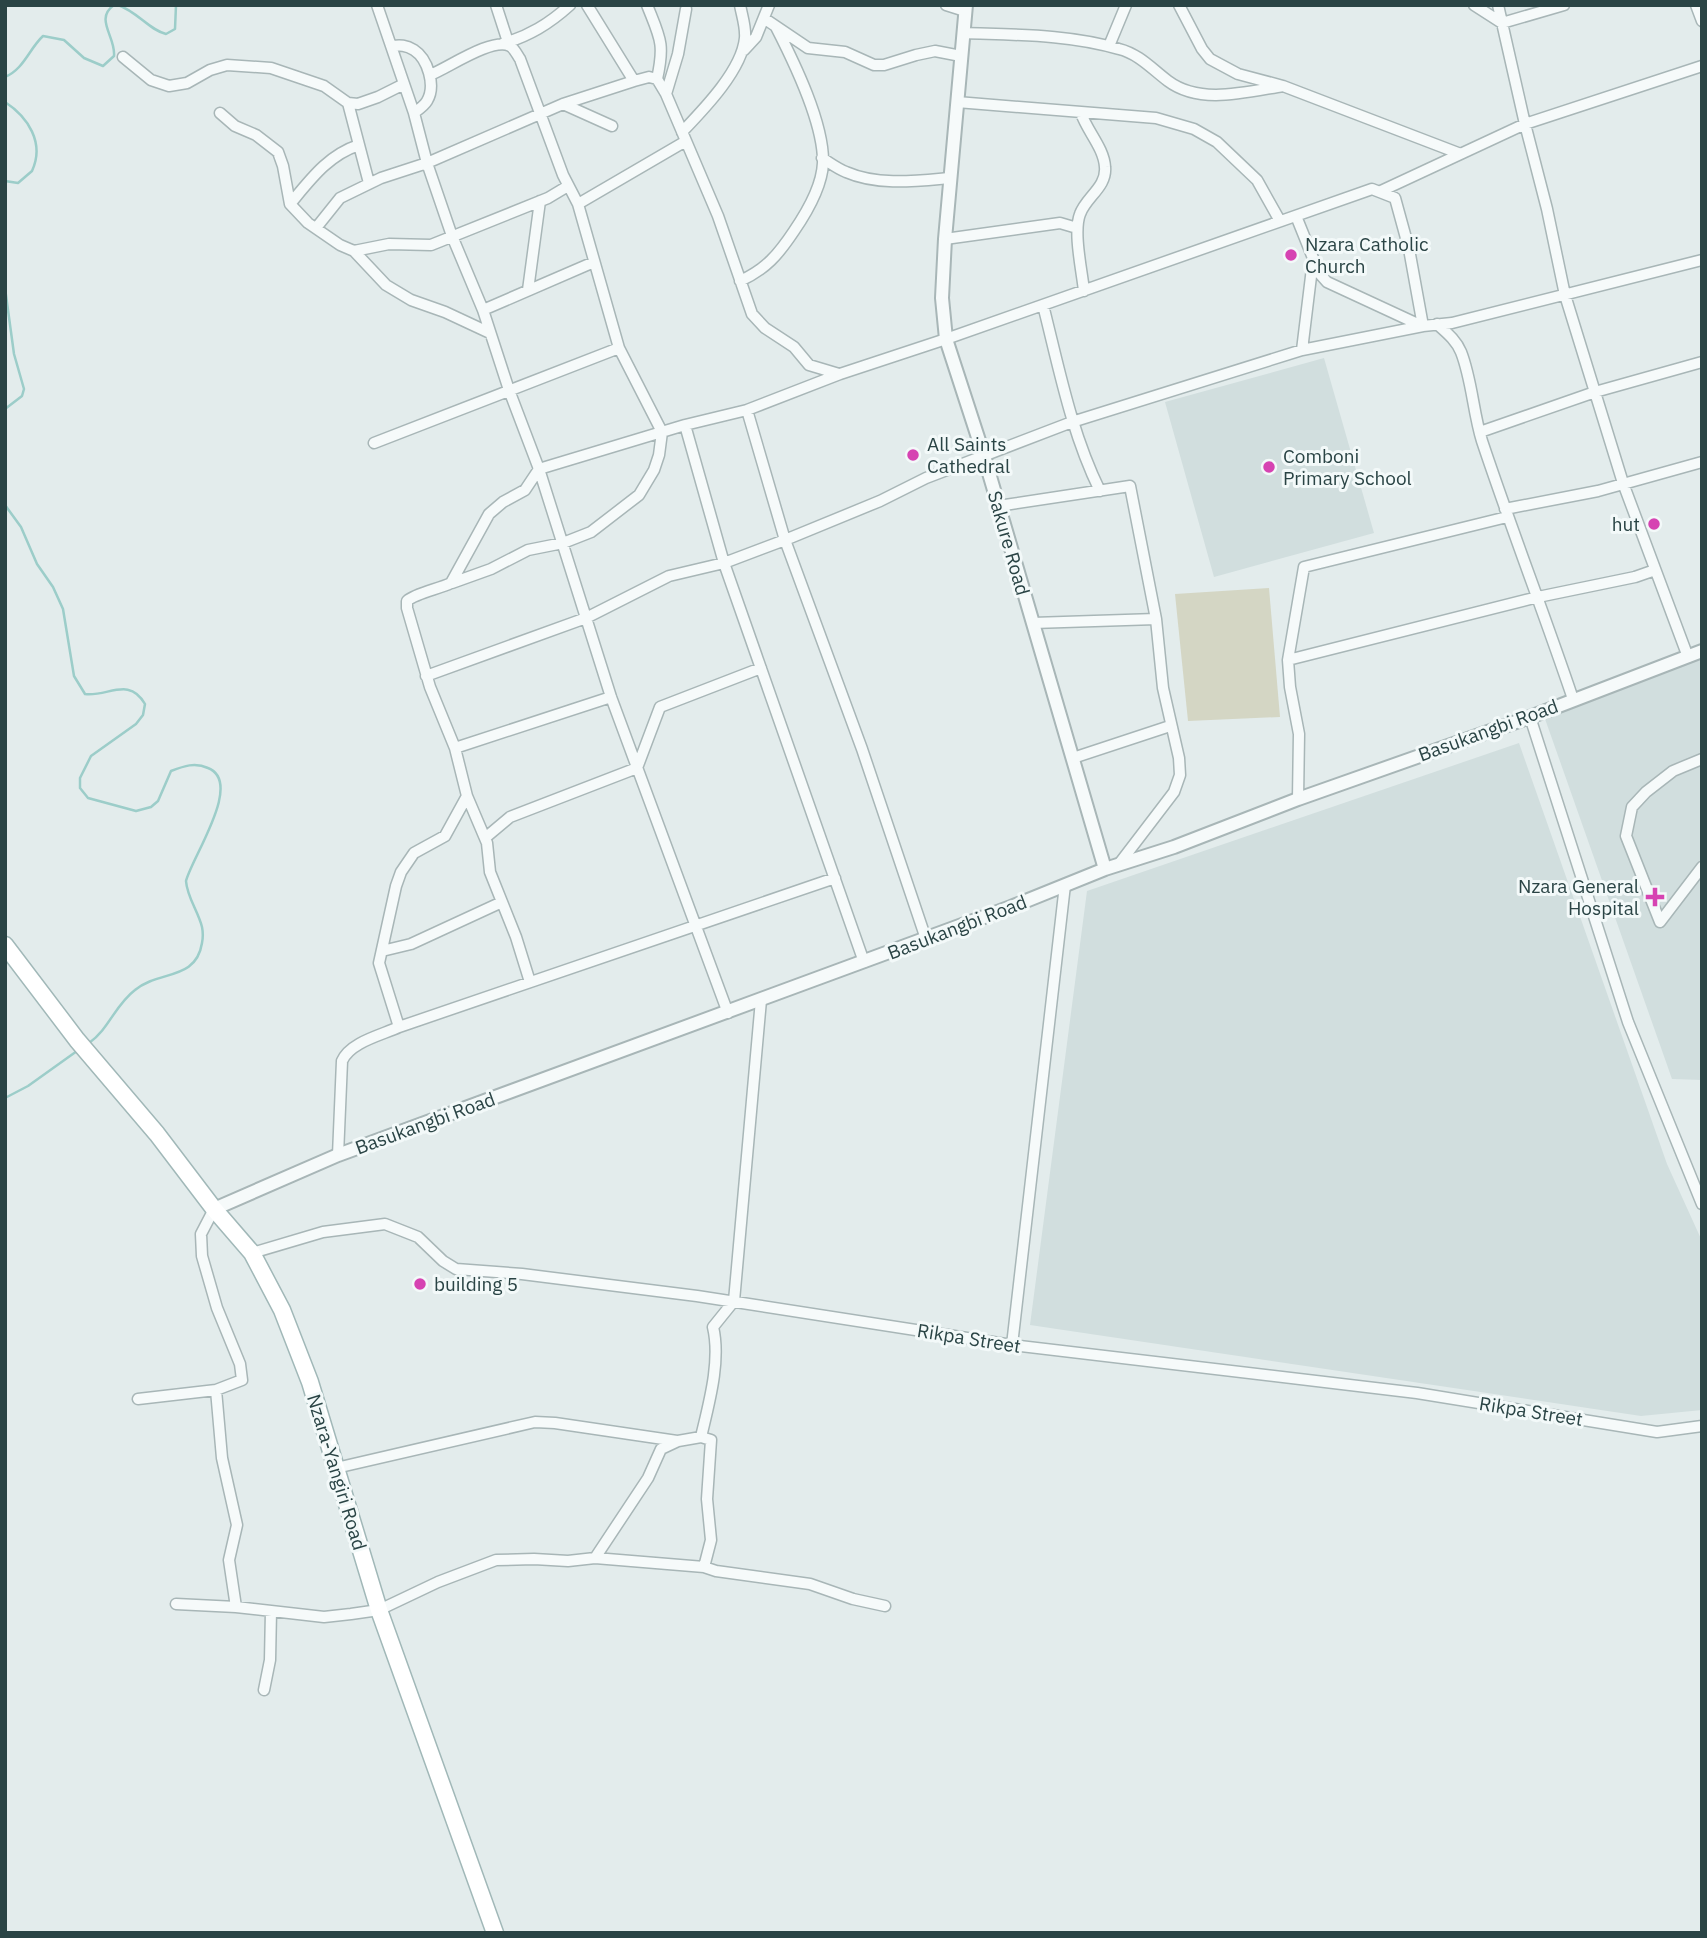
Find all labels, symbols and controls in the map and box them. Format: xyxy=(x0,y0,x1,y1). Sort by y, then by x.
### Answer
place label: Nzara Catholic Church xyxy=(1305,232,1429,278)
marker: Nzara Catholic Church xyxy=(1283,247,1299,263)
place label: All Saints Cathedral xyxy=(927,432,1010,478)
place label: Comboni Primary School xyxy=(1283,444,1412,490)
marker: All Saints Cathedral xyxy=(905,447,921,463)
marker: Comboni Primary School xyxy=(1261,459,1277,475)
street label: Sakure Road xyxy=(983,488,1035,598)
place label: hut xyxy=(1612,512,1640,536)
marker: hut xyxy=(1646,516,1662,532)
street label: Basukangbi Road xyxy=(1415,694,1561,766)
place label: Nzara General Hospital xyxy=(1518,874,1639,920)
marker: Nzara General Hospital xyxy=(1645,887,1665,907)
street label: Basukangbi Road xyxy=(884,889,1030,965)
street label: Basukangbi Road xyxy=(352,1087,498,1159)
place label: building 5 xyxy=(434,1272,518,1296)
marker: building 5 xyxy=(412,1276,428,1292)
street label: Rikpa Street xyxy=(915,1318,1023,1358)
street label: Nzara-Yangiri Road xyxy=(302,1391,372,1553)
street label: Rikpa Street xyxy=(1477,1391,1585,1431)

